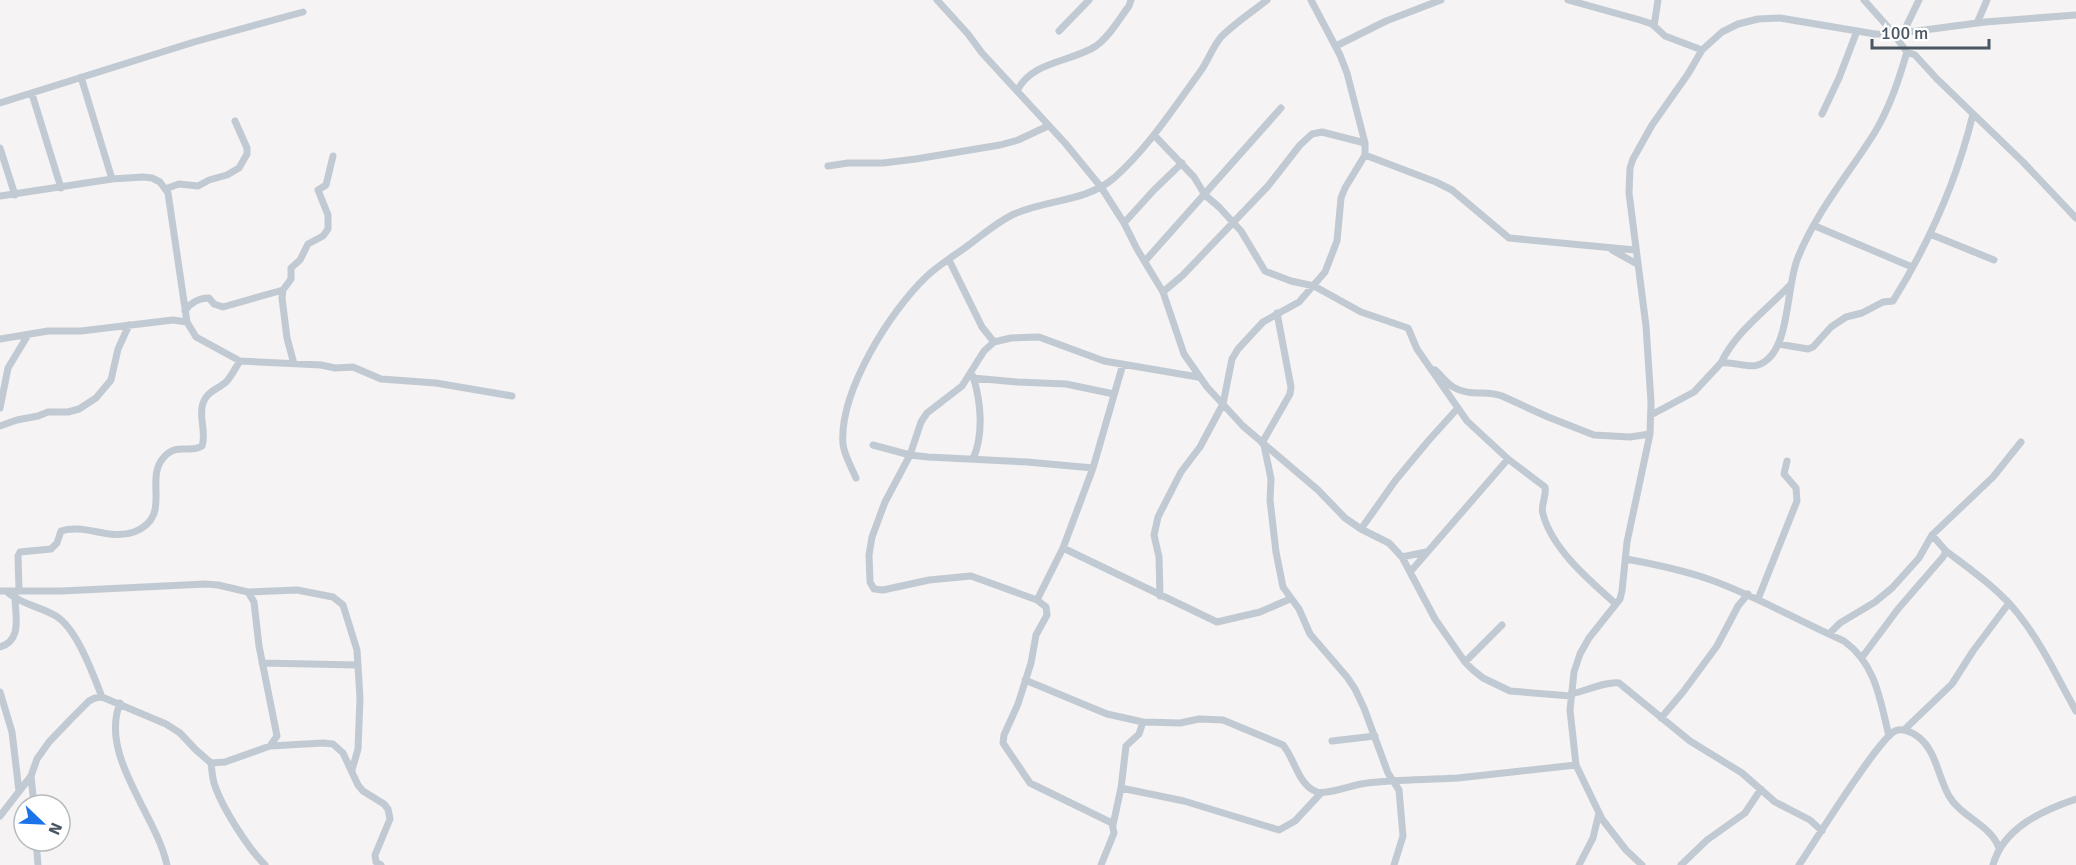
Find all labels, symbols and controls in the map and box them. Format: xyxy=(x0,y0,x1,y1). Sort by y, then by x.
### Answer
scale bar xyxy=(1872,12,1989,50)
text: 100 m xyxy=(1881,22,1928,44)
north arrow xyxy=(12,793,72,853)
text: N xyxy=(44,819,66,838)

